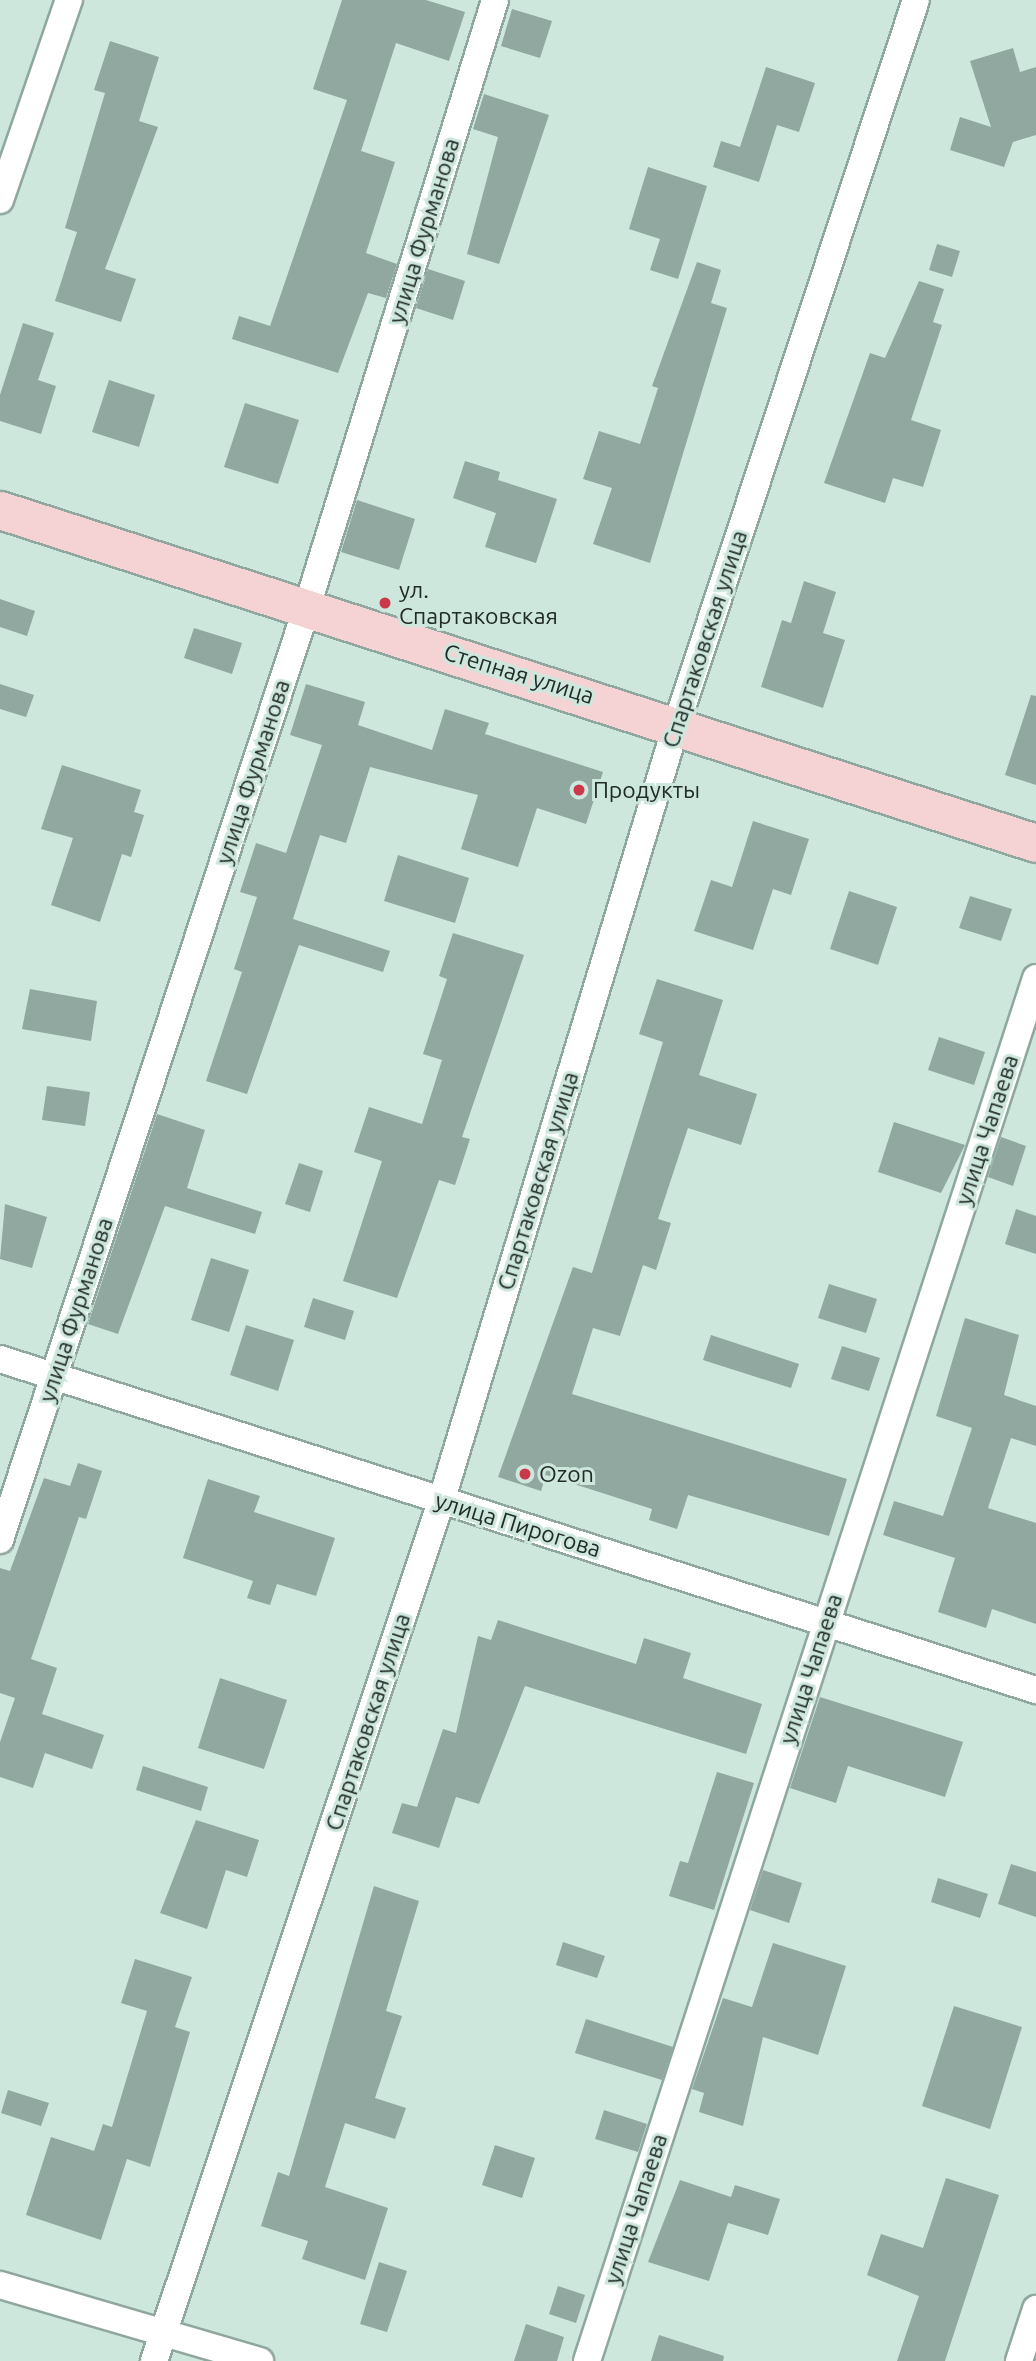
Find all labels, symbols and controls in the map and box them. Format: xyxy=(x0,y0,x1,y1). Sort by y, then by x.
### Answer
street label: улица Фурманова xyxy=(383,135,465,327)
street label: Спартаковская улица xyxy=(657,527,753,751)
place label: ул. Спартаковская xyxy=(399,576,558,630)
marker: ул. Спартаковская xyxy=(377,595,393,611)
street label: Степная улица xyxy=(441,638,597,710)
street label: улица Фурманова xyxy=(210,676,296,868)
place label: Продукты xyxy=(593,776,700,804)
marker: Продукты xyxy=(571,782,587,798)
street label: улица Чапаева xyxy=(950,1051,1024,1209)
street label: Спартаковская улица xyxy=(492,1068,584,1294)
street label: улица Фурманова xyxy=(33,1214,119,1406)
place label: Ozon xyxy=(539,1460,594,1488)
marker: Ozon xyxy=(517,1466,533,1482)
street label: улица Пирогова xyxy=(432,1487,604,1563)
street label: улица Чапаева xyxy=(774,1590,848,1748)
street label: Спартаковская улица xyxy=(320,1610,416,1834)
street label: улица Чапаева xyxy=(599,2130,673,2288)

